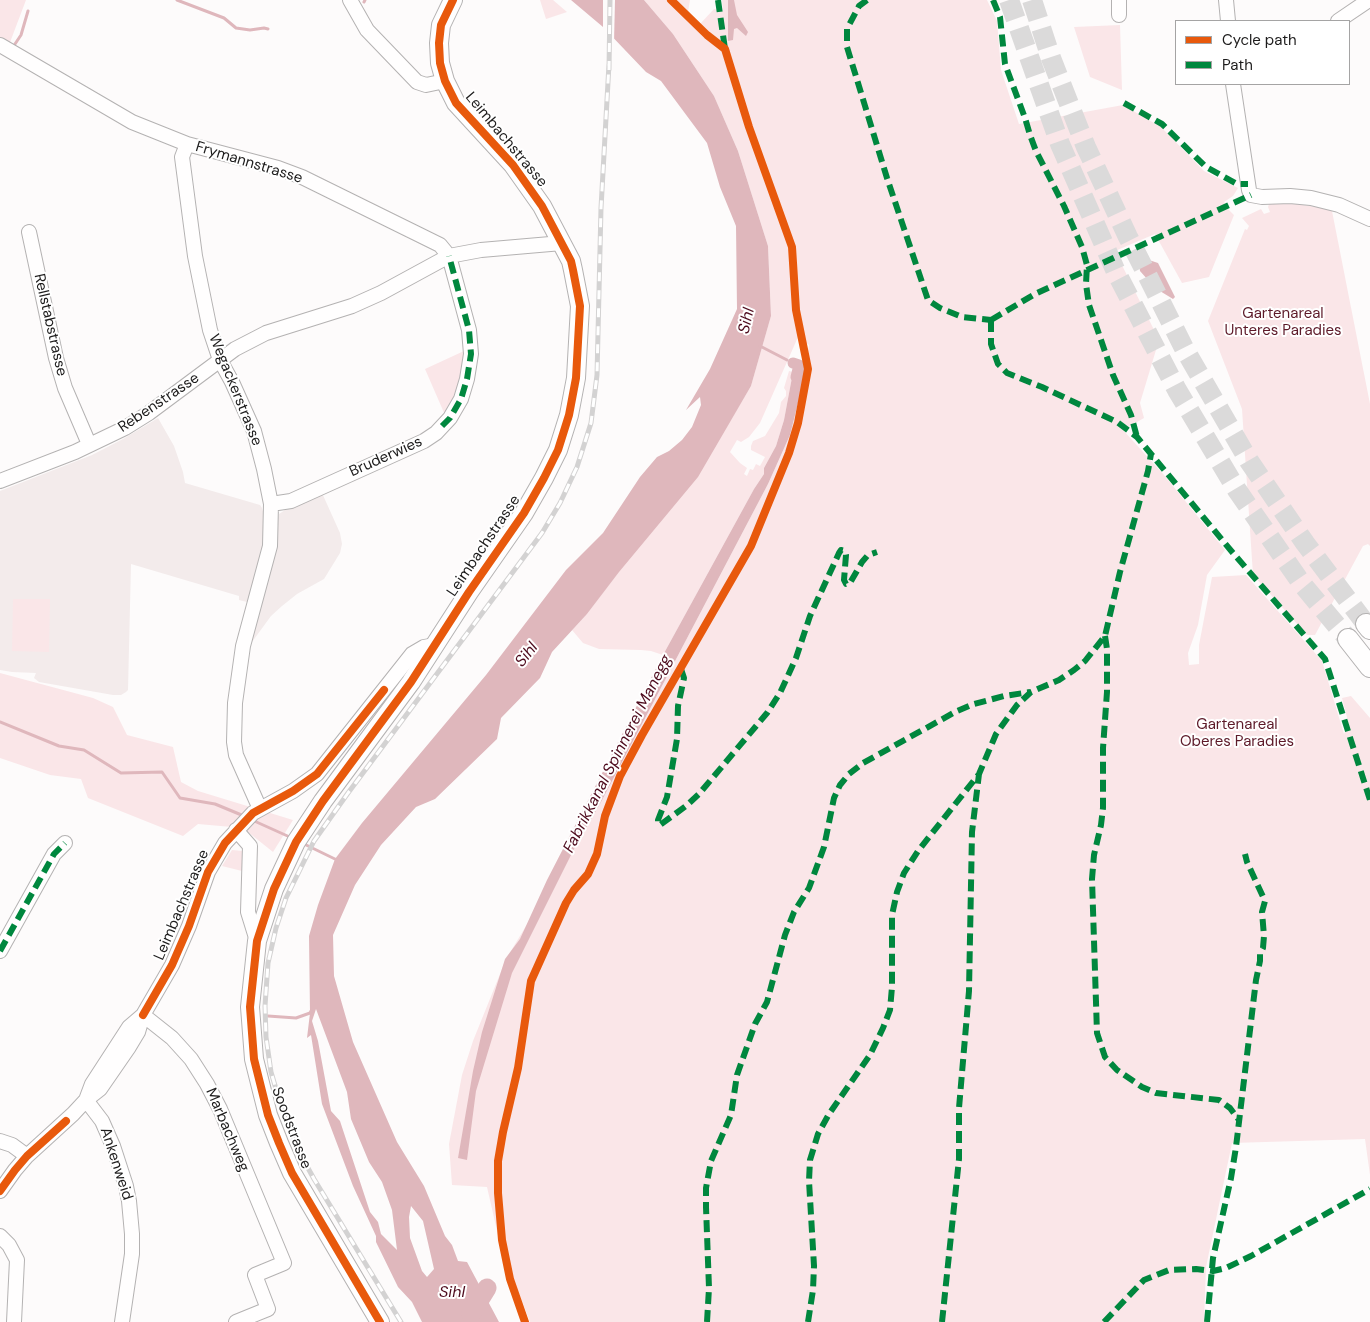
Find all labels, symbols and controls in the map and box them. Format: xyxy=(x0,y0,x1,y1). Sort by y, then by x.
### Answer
legend xyxy=(1175,20,1350,85)
text: Cycle path xyxy=(1222,30,1297,50)
text: Path xyxy=(1222,55,1253,75)
street label: Leimbachstrasse xyxy=(461,89,551,191)
street label: Frymannstrasse xyxy=(193,138,305,188)
street label: Rellstabstrasse xyxy=(29,272,71,378)
park label: Gartenareal Unteres Paradies xyxy=(1224,305,1342,340)
water label: Sihl xyxy=(735,306,759,336)
street label: Wegackerstrasse xyxy=(204,332,266,448)
street label: Rebenstrasse xyxy=(115,369,203,437)
street label: Bruderwies xyxy=(347,433,425,481)
street label: Leimbachstrasse xyxy=(443,492,525,600)
water label: Sihl xyxy=(511,639,543,671)
water label: Fabrikkanal Spinnerei Manegg xyxy=(560,652,676,856)
park label: Gartenareal Oberes Paradies xyxy=(1180,716,1294,751)
street label: Leimbachstrasse xyxy=(151,847,213,963)
street label: Marbachweg xyxy=(201,1085,253,1175)
street label: Soodstrasse xyxy=(267,1085,315,1171)
street label: Ankenweid xyxy=(96,1125,136,1203)
water label: Sihl xyxy=(439,1283,465,1303)

